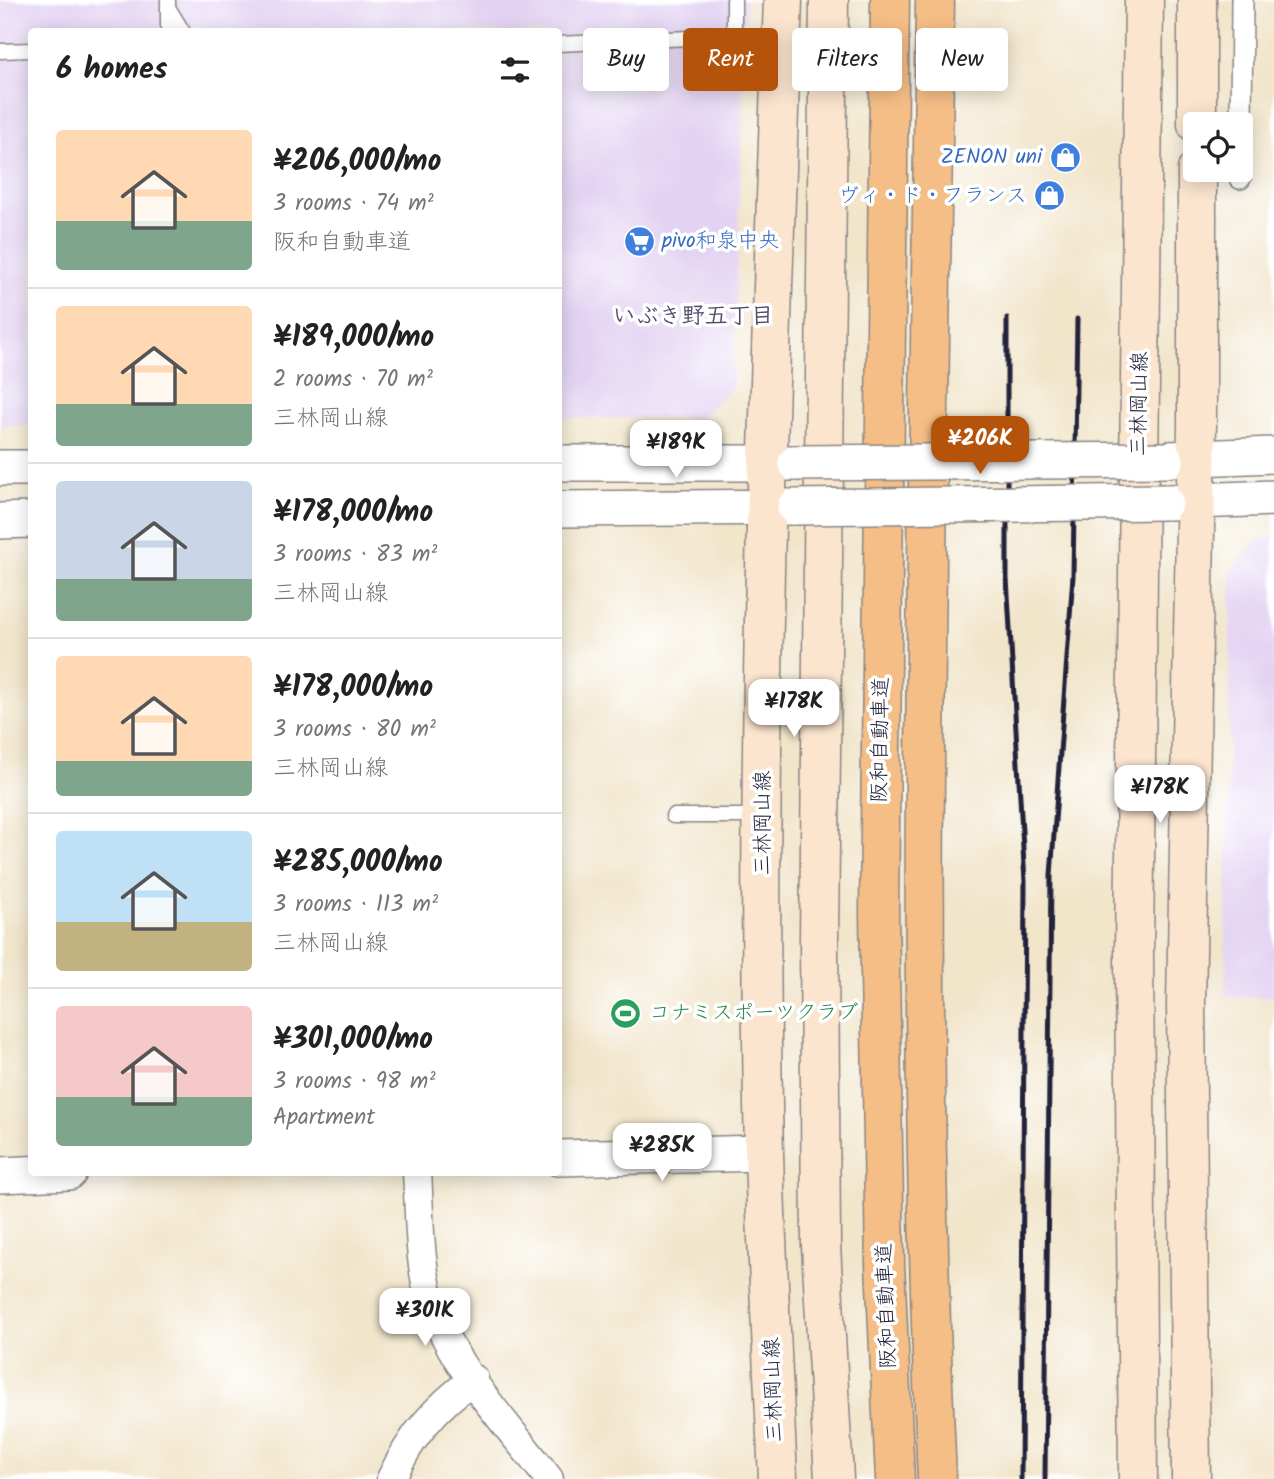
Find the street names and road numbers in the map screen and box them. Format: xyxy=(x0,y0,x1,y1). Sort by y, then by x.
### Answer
street label: 三林岡山線 xyxy=(1123,351,1157,457)
street label: 阪和自動車道 xyxy=(863,677,899,803)
street label: 三林岡山線 xyxy=(747,771,780,876)
street label: 阪和自動車道 xyxy=(868,1242,906,1370)
street label: 三林岡山線 xyxy=(756,1337,792,1443)

